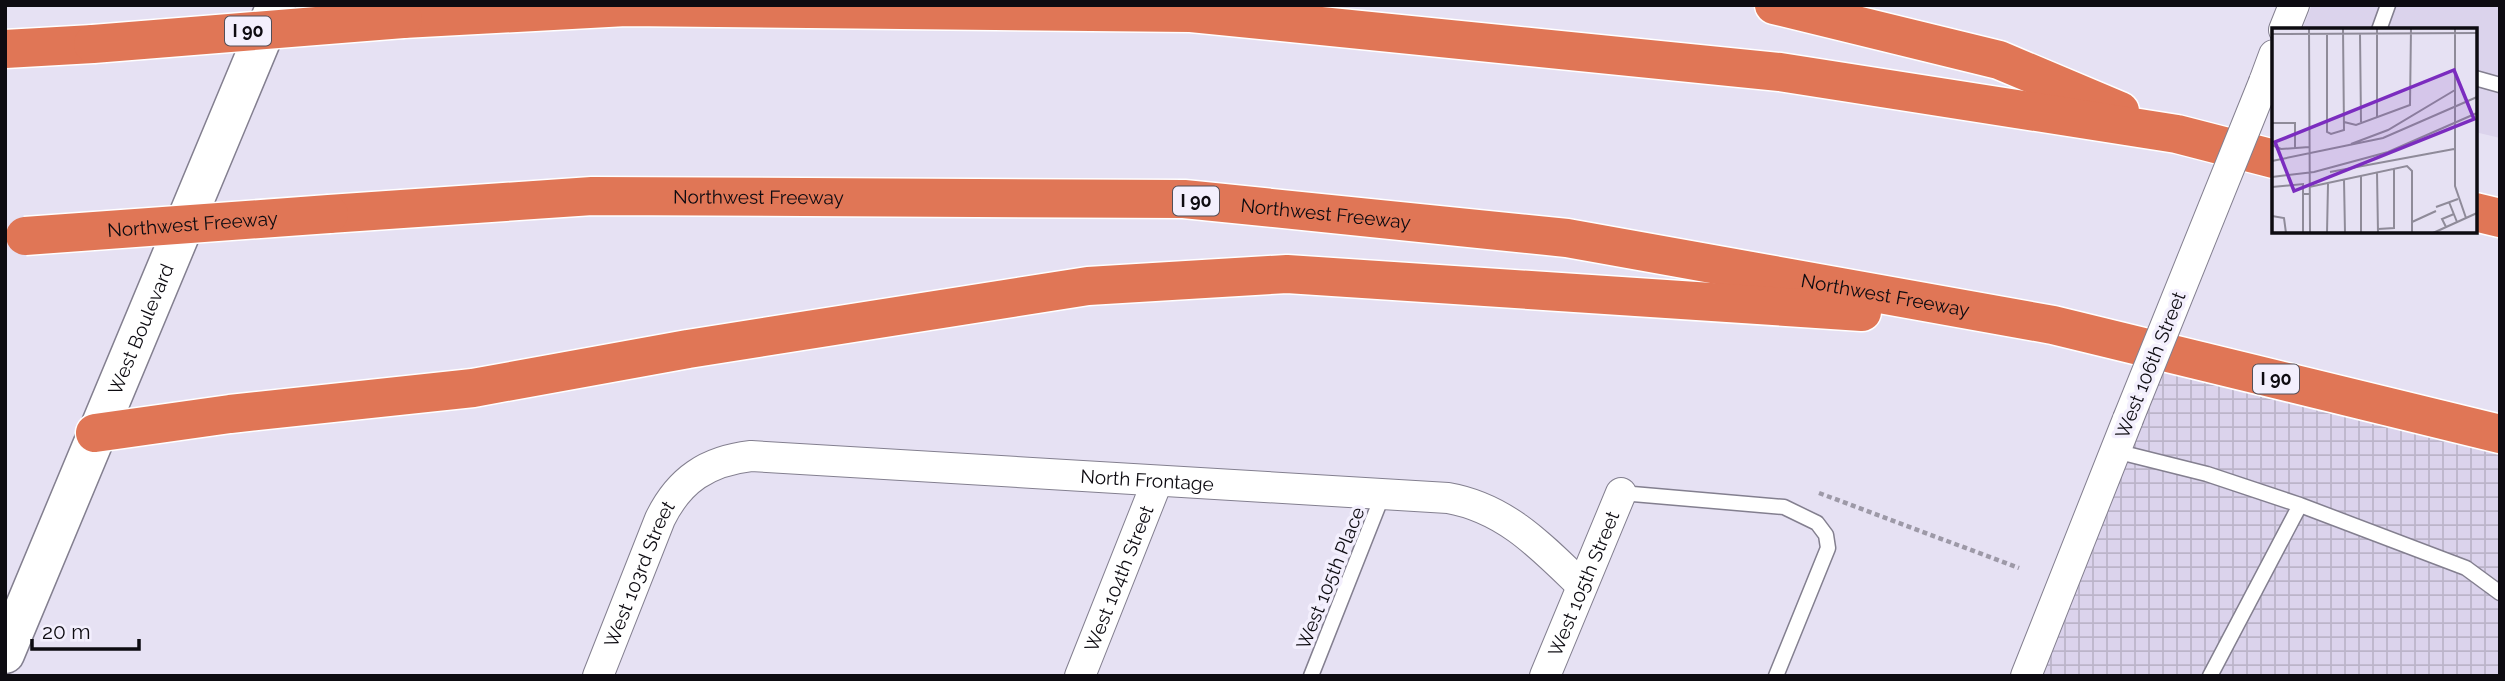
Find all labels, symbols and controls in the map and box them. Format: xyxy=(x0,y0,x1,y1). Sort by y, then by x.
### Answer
road number: I 90 xyxy=(225,16,271,46)
inset map xyxy=(2272,28,2477,233)
street label: Northwest Freeway xyxy=(673,185,844,208)
road number: I 90 xyxy=(1173,186,1219,216)
street label: Northwest Freeway xyxy=(1240,194,1412,233)
street label: Northwest Freeway xyxy=(107,207,279,241)
street label: West Boulevard xyxy=(104,260,178,398)
street label: Northwest Freeway xyxy=(1799,269,1971,321)
street label: West 106th Street xyxy=(2111,288,2190,442)
road number: I 90 xyxy=(2253,365,2299,394)
street label: North Frontage xyxy=(1080,465,1215,495)
street label: West 103rd Street xyxy=(600,496,679,650)
street label: West 104th Street xyxy=(1080,502,1158,655)
street label: West 105th Place xyxy=(1291,504,1369,652)
street label: West 105th Street xyxy=(1543,507,1624,660)
scale bar xyxy=(32,608,138,652)
text: 20 m xyxy=(42,619,90,644)

